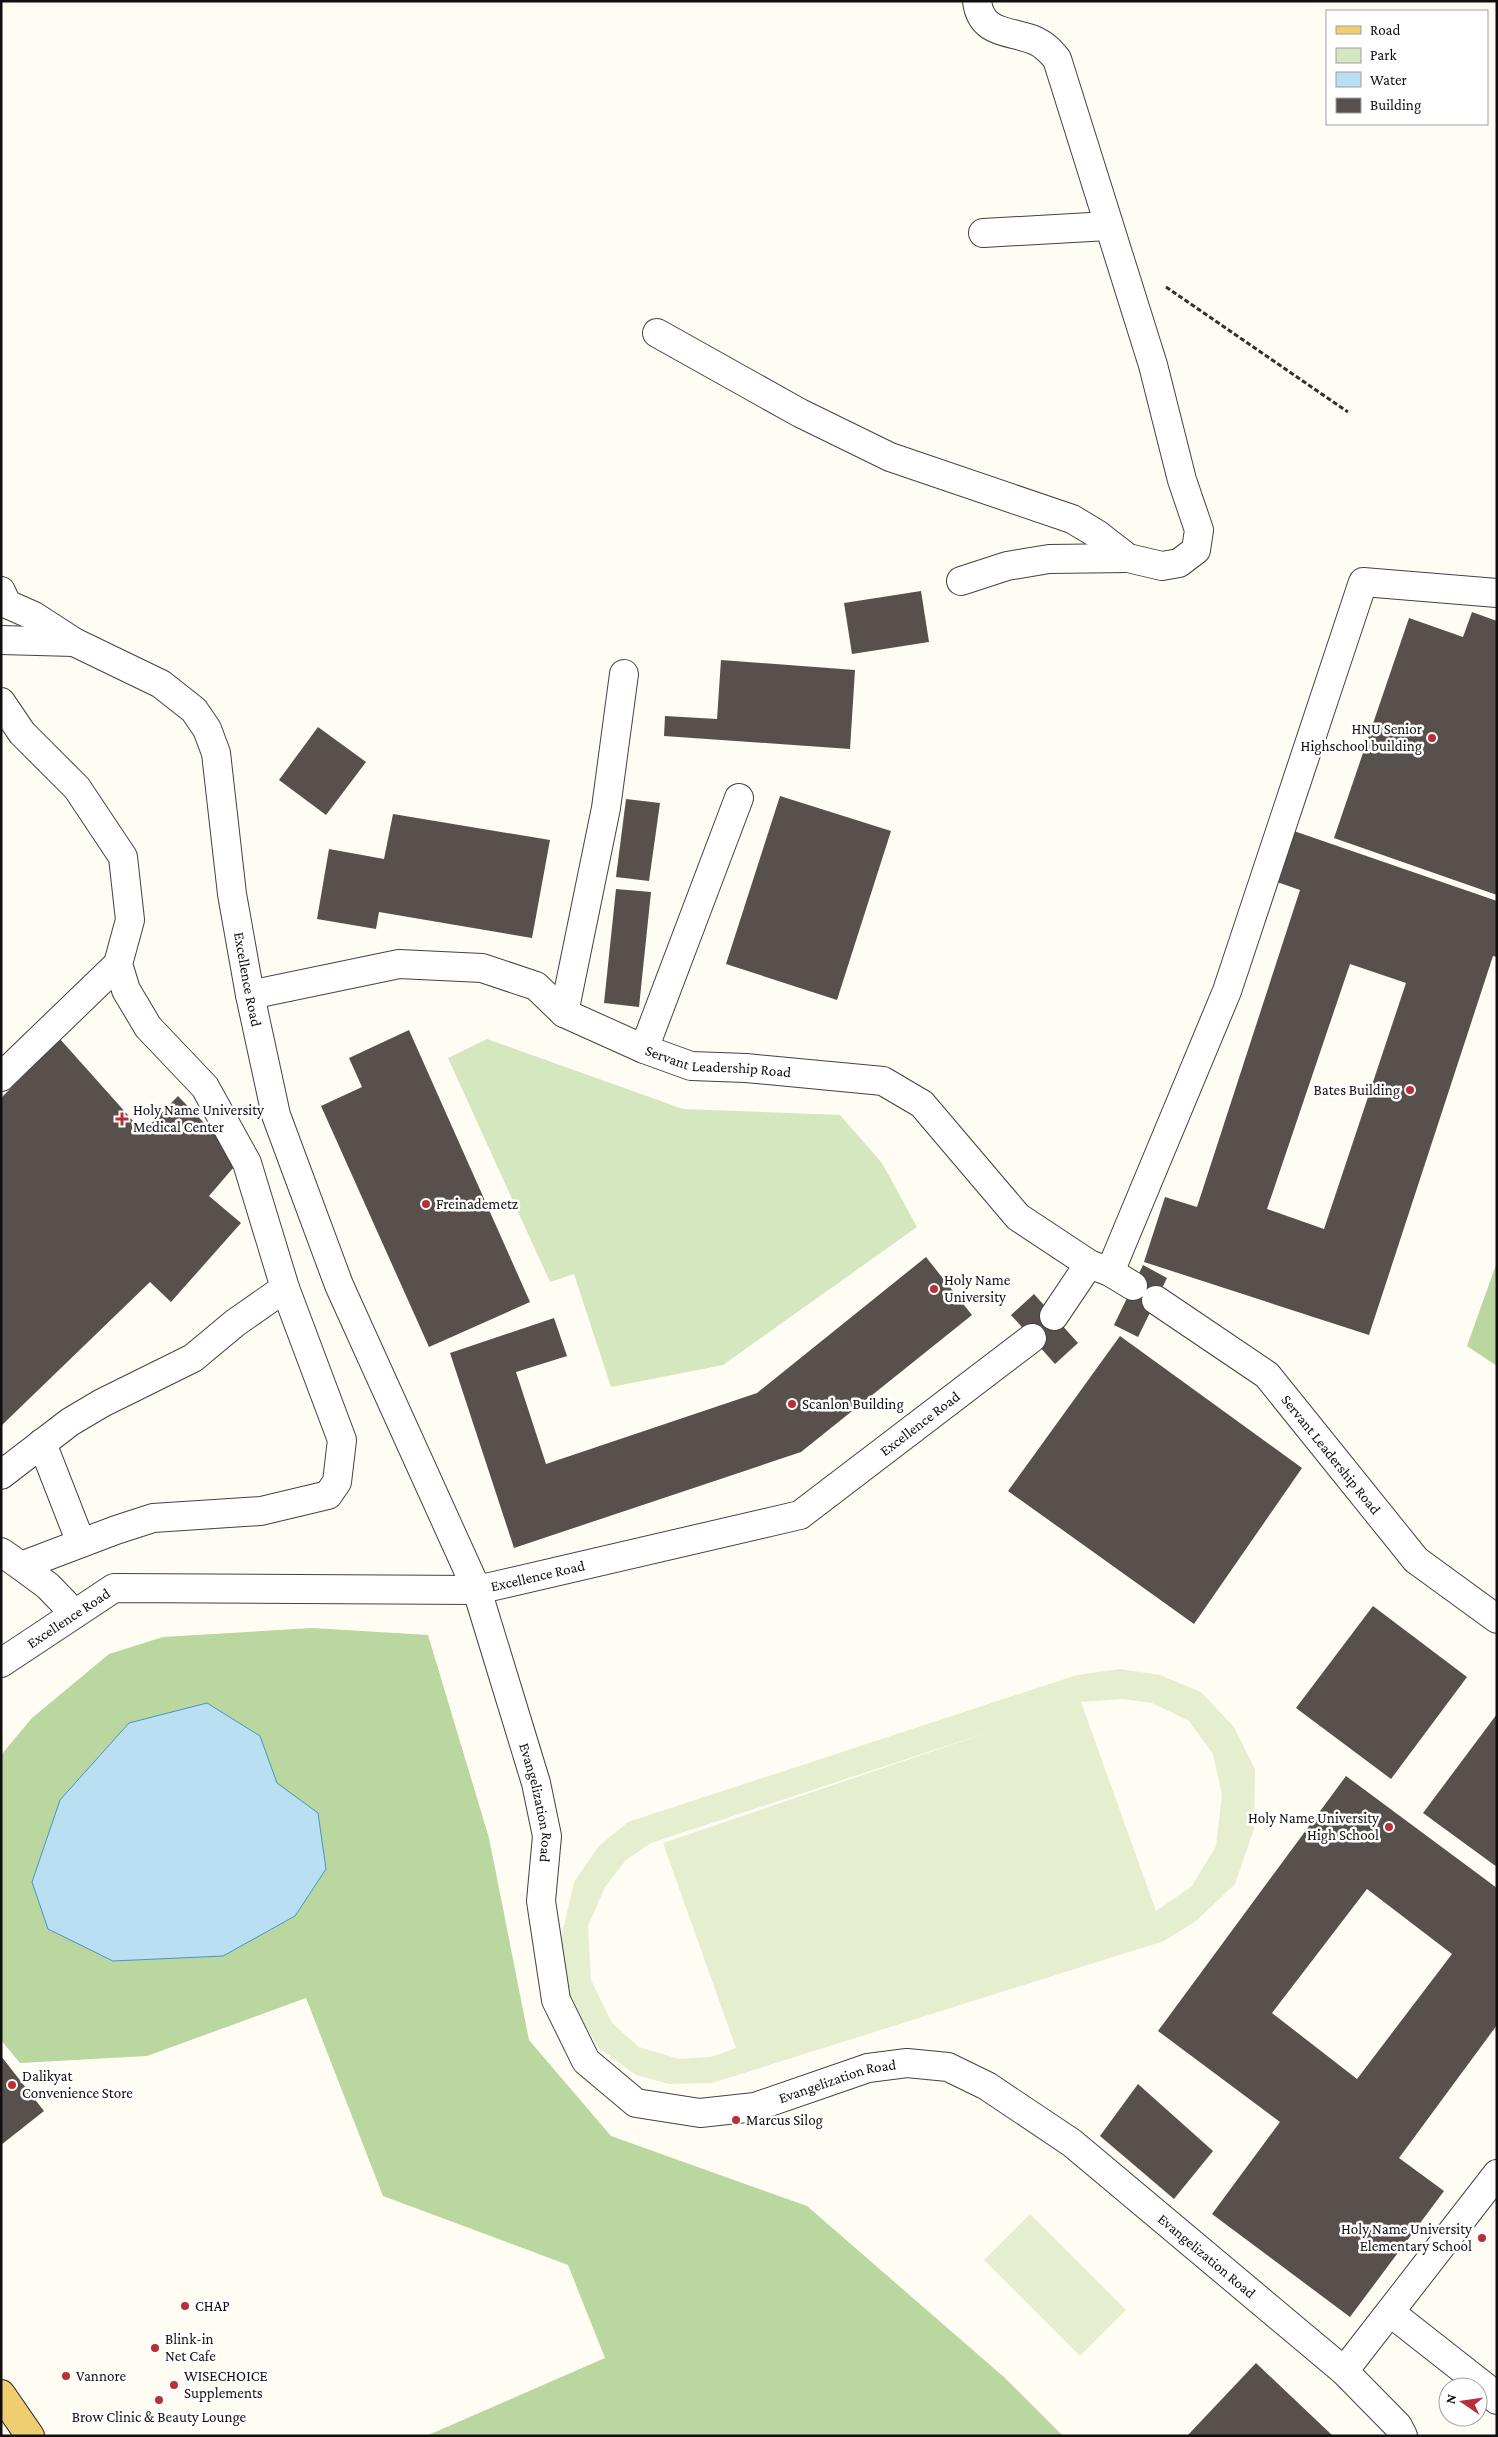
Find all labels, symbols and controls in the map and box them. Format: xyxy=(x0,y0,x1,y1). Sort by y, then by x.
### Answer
legend xyxy=(1326,10,1488,125)
text: Road xyxy=(1370,22,1401,38)
text: Park xyxy=(1370,47,1397,63)
text: Water xyxy=(1370,72,1407,88)
text: Building xyxy=(1370,97,1421,114)
place label: HNU Senior Highschool building xyxy=(1301,721,1423,755)
marker: HNU Senior Highschool building xyxy=(1426,732,1438,744)
street label: Excellence Road xyxy=(231,931,265,1028)
street label: Servant Leadership Road xyxy=(643,1042,792,1080)
place label: Bates Building xyxy=(1314,1082,1400,1099)
marker: Bates Building xyxy=(1404,1084,1416,1096)
place label: Holy Name University Medical Center xyxy=(133,1102,264,1135)
marker: Holy Name University Medical Center xyxy=(115,1112,129,1126)
place label: Freinademetz xyxy=(436,1196,518,1212)
marker: Freinademetz xyxy=(420,1198,432,1210)
place label: Holy Name University xyxy=(944,1272,1011,1306)
marker: Holy Name University xyxy=(928,1283,940,1295)
street label: Excellence Road xyxy=(877,1388,963,1459)
street label: Servant Leadership Road xyxy=(1278,1392,1384,1517)
place label: Scanlon Building xyxy=(802,1396,904,1413)
marker: Scanlon Building xyxy=(786,1398,798,1410)
street label: Excellence Road xyxy=(489,1557,586,1595)
street label: Excellence Road xyxy=(24,1585,113,1651)
street label: Evangelization Road xyxy=(516,1741,555,1863)
place label: Holy Name University High School xyxy=(1248,1810,1379,1844)
marker: Holy Name University High School xyxy=(1383,1821,1395,1833)
street label: Evangelization Road xyxy=(776,2056,897,2106)
place label: Dalikyat Convenience Store xyxy=(22,2068,133,2101)
marker: Dalikyat Convenience Store xyxy=(6,2079,18,2091)
place label: Marcus Silog xyxy=(746,2112,823,2129)
marker: Marcus Silog xyxy=(730,2114,742,2126)
street label: Evangelization Road xyxy=(1155,2211,1259,2301)
place label: Holy Name University Elementary School xyxy=(1341,2221,1472,2255)
marker: Holy Name University Elementary School xyxy=(1476,2232,1488,2244)
place label: CHAP xyxy=(195,2298,230,2314)
marker: CHAP xyxy=(179,2300,191,2312)
place label: Blink-in Net Cafe xyxy=(165,2331,216,2364)
marker: Blink-in Net Cafe xyxy=(149,2342,161,2354)
place label: Vannore xyxy=(76,2368,126,2384)
place label: WISECHOICE Supplements xyxy=(184,2368,268,2402)
marker: Vannore xyxy=(60,2370,72,2382)
north arrow xyxy=(1438,2377,1488,2427)
marker: WISECHOICE Supplements xyxy=(168,2379,180,2391)
text: N xyxy=(1441,2392,1459,2406)
marker: Brow Clinic & Beauty Lounge xyxy=(153,2394,165,2406)
place label: Brow Clinic & Beauty Lounge xyxy=(72,2409,247,2426)

